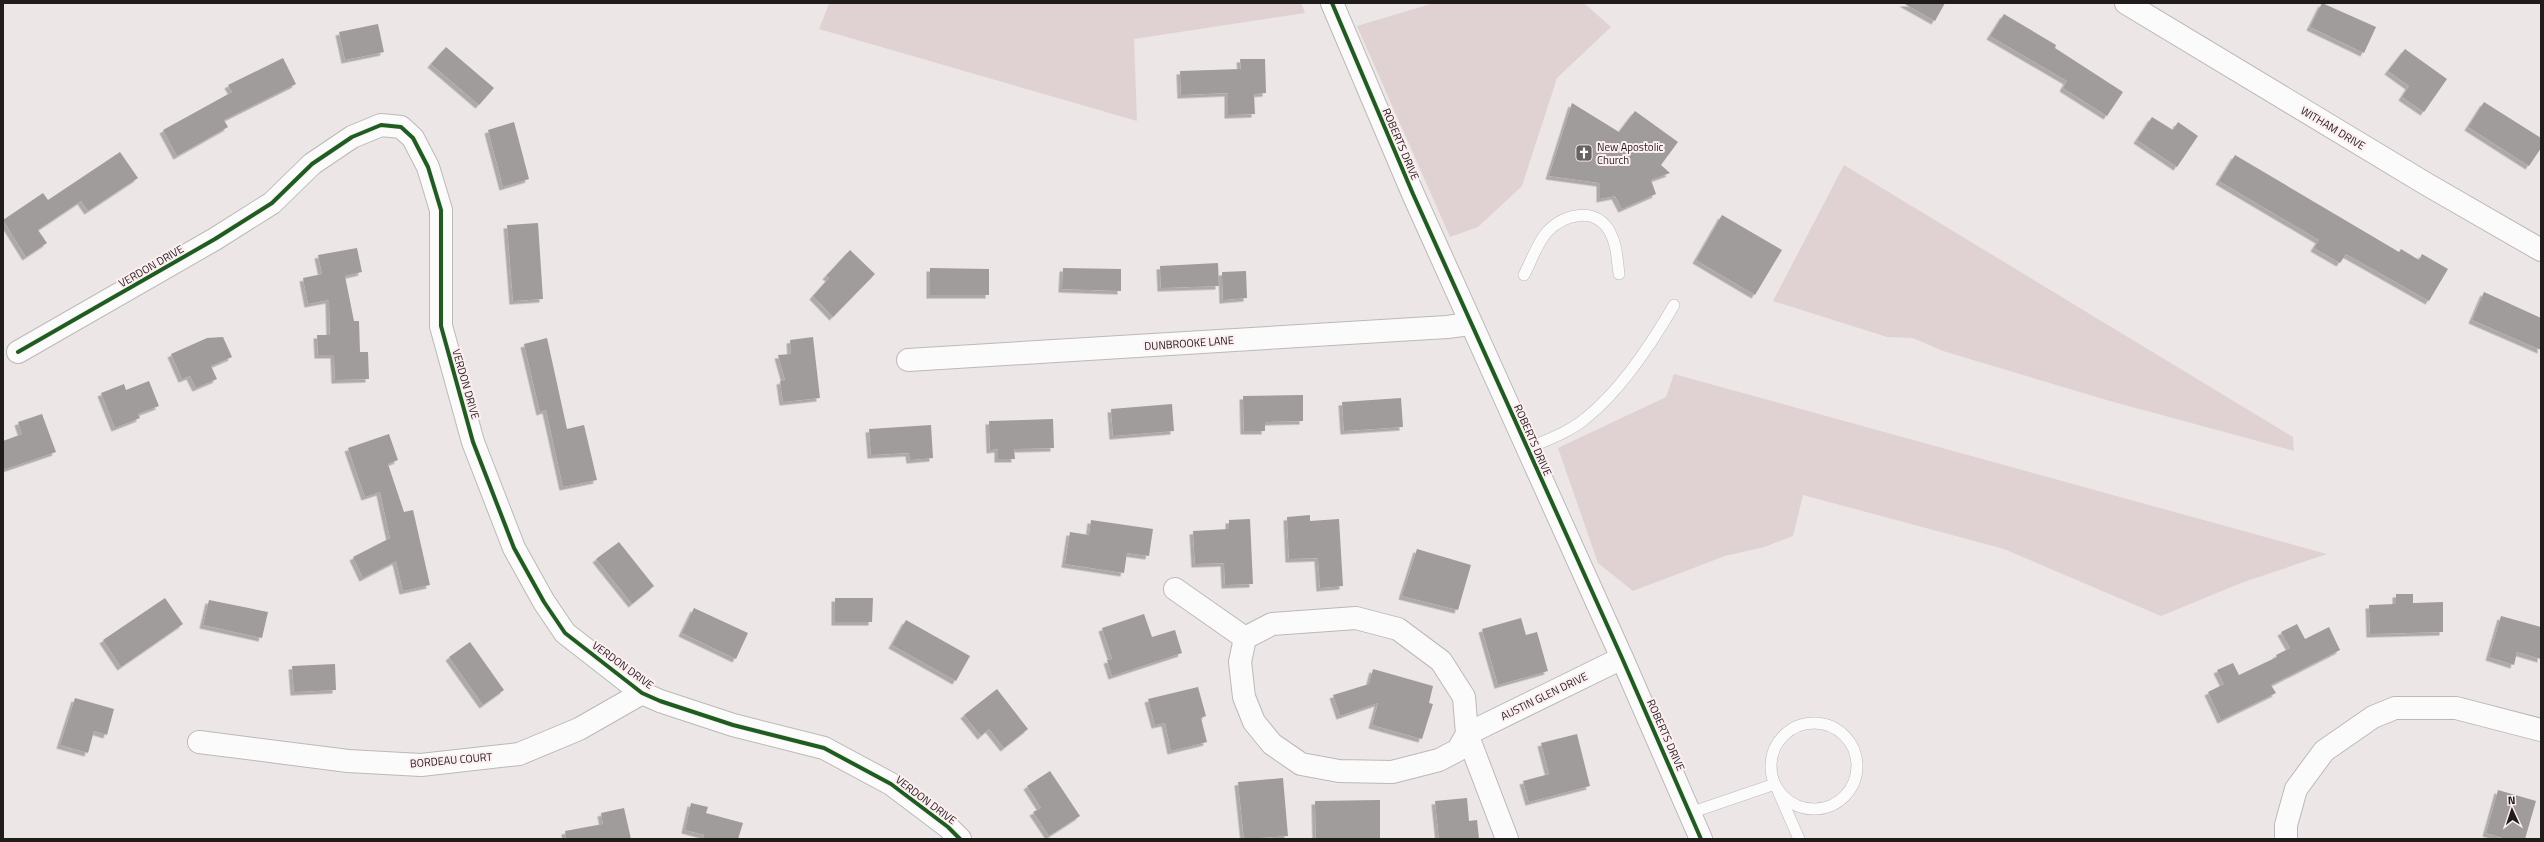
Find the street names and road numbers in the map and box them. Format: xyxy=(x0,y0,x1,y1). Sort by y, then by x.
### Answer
street label: WITHAM DRIVE xyxy=(2298,102,2368,154)
street label: ROBERTS DRIVE xyxy=(1379,106,1423,182)
street label: VERDON DRIVE xyxy=(116,241,186,291)
street label: DUNBROOKE LANE xyxy=(1144,332,1234,354)
street label: VERDON DRIVE xyxy=(448,347,484,421)
street label: ROBERTS DRIVE xyxy=(1510,402,1556,478)
street label: VERDON DRIVE xyxy=(589,637,657,693)
street label: AUSTIN GLEN DRIVE xyxy=(1498,668,1590,724)
street label: ROBERTS DRIVE xyxy=(1643,697,1689,773)
street label: BORDEAU COURT xyxy=(409,748,493,772)
street label: VERDON DRIVE xyxy=(892,772,960,828)

